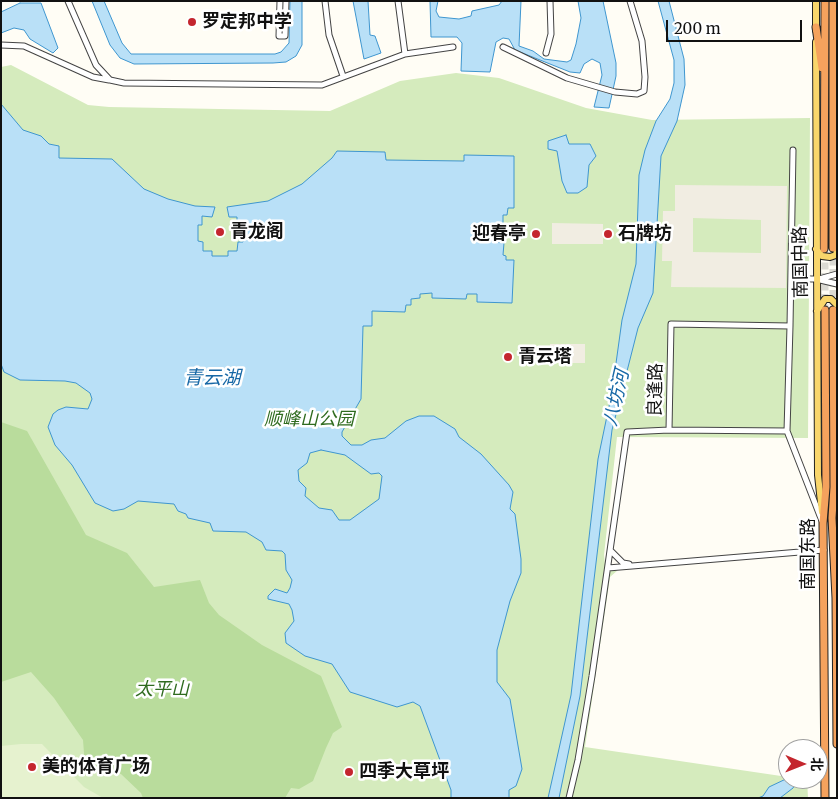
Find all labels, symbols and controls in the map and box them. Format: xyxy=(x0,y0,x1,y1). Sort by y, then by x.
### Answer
scale bar xyxy=(668,10,804,42)
place label: 罗定邦中学 xyxy=(202,11,292,33)
marker: 罗定邦中学 xyxy=(186,16,198,28)
text: 200 m xyxy=(674,19,721,38)
place label: 青龙阁 xyxy=(230,221,284,243)
place label: 迎春亭 xyxy=(472,223,526,245)
place label: 石牌坊 xyxy=(618,223,672,245)
marker: 青龙阁 xyxy=(214,226,226,238)
street label: 南国中路 xyxy=(790,226,812,298)
marker: 迎春亭 xyxy=(530,228,542,240)
marker: 石牌坊 xyxy=(602,228,614,240)
place label: 青云塔 xyxy=(518,346,572,368)
marker: 青云塔 xyxy=(502,351,514,363)
street label: 良逢路 xyxy=(645,363,667,417)
water label: 青云湖 xyxy=(184,368,240,390)
water label: 八坊河 xyxy=(599,368,635,428)
park label: 顺峰山公园 xyxy=(264,409,354,431)
street label: 南国东路 xyxy=(798,518,820,590)
park label: 太平山 xyxy=(135,679,189,701)
north arrow xyxy=(778,739,828,789)
place label: 美的体育广场 xyxy=(42,756,150,778)
text: 北 xyxy=(808,757,826,771)
marker: 美的体育广场 xyxy=(26,761,38,773)
place label: 四季大草坪 xyxy=(359,761,449,783)
marker: 四季大草坪 xyxy=(343,766,355,778)

